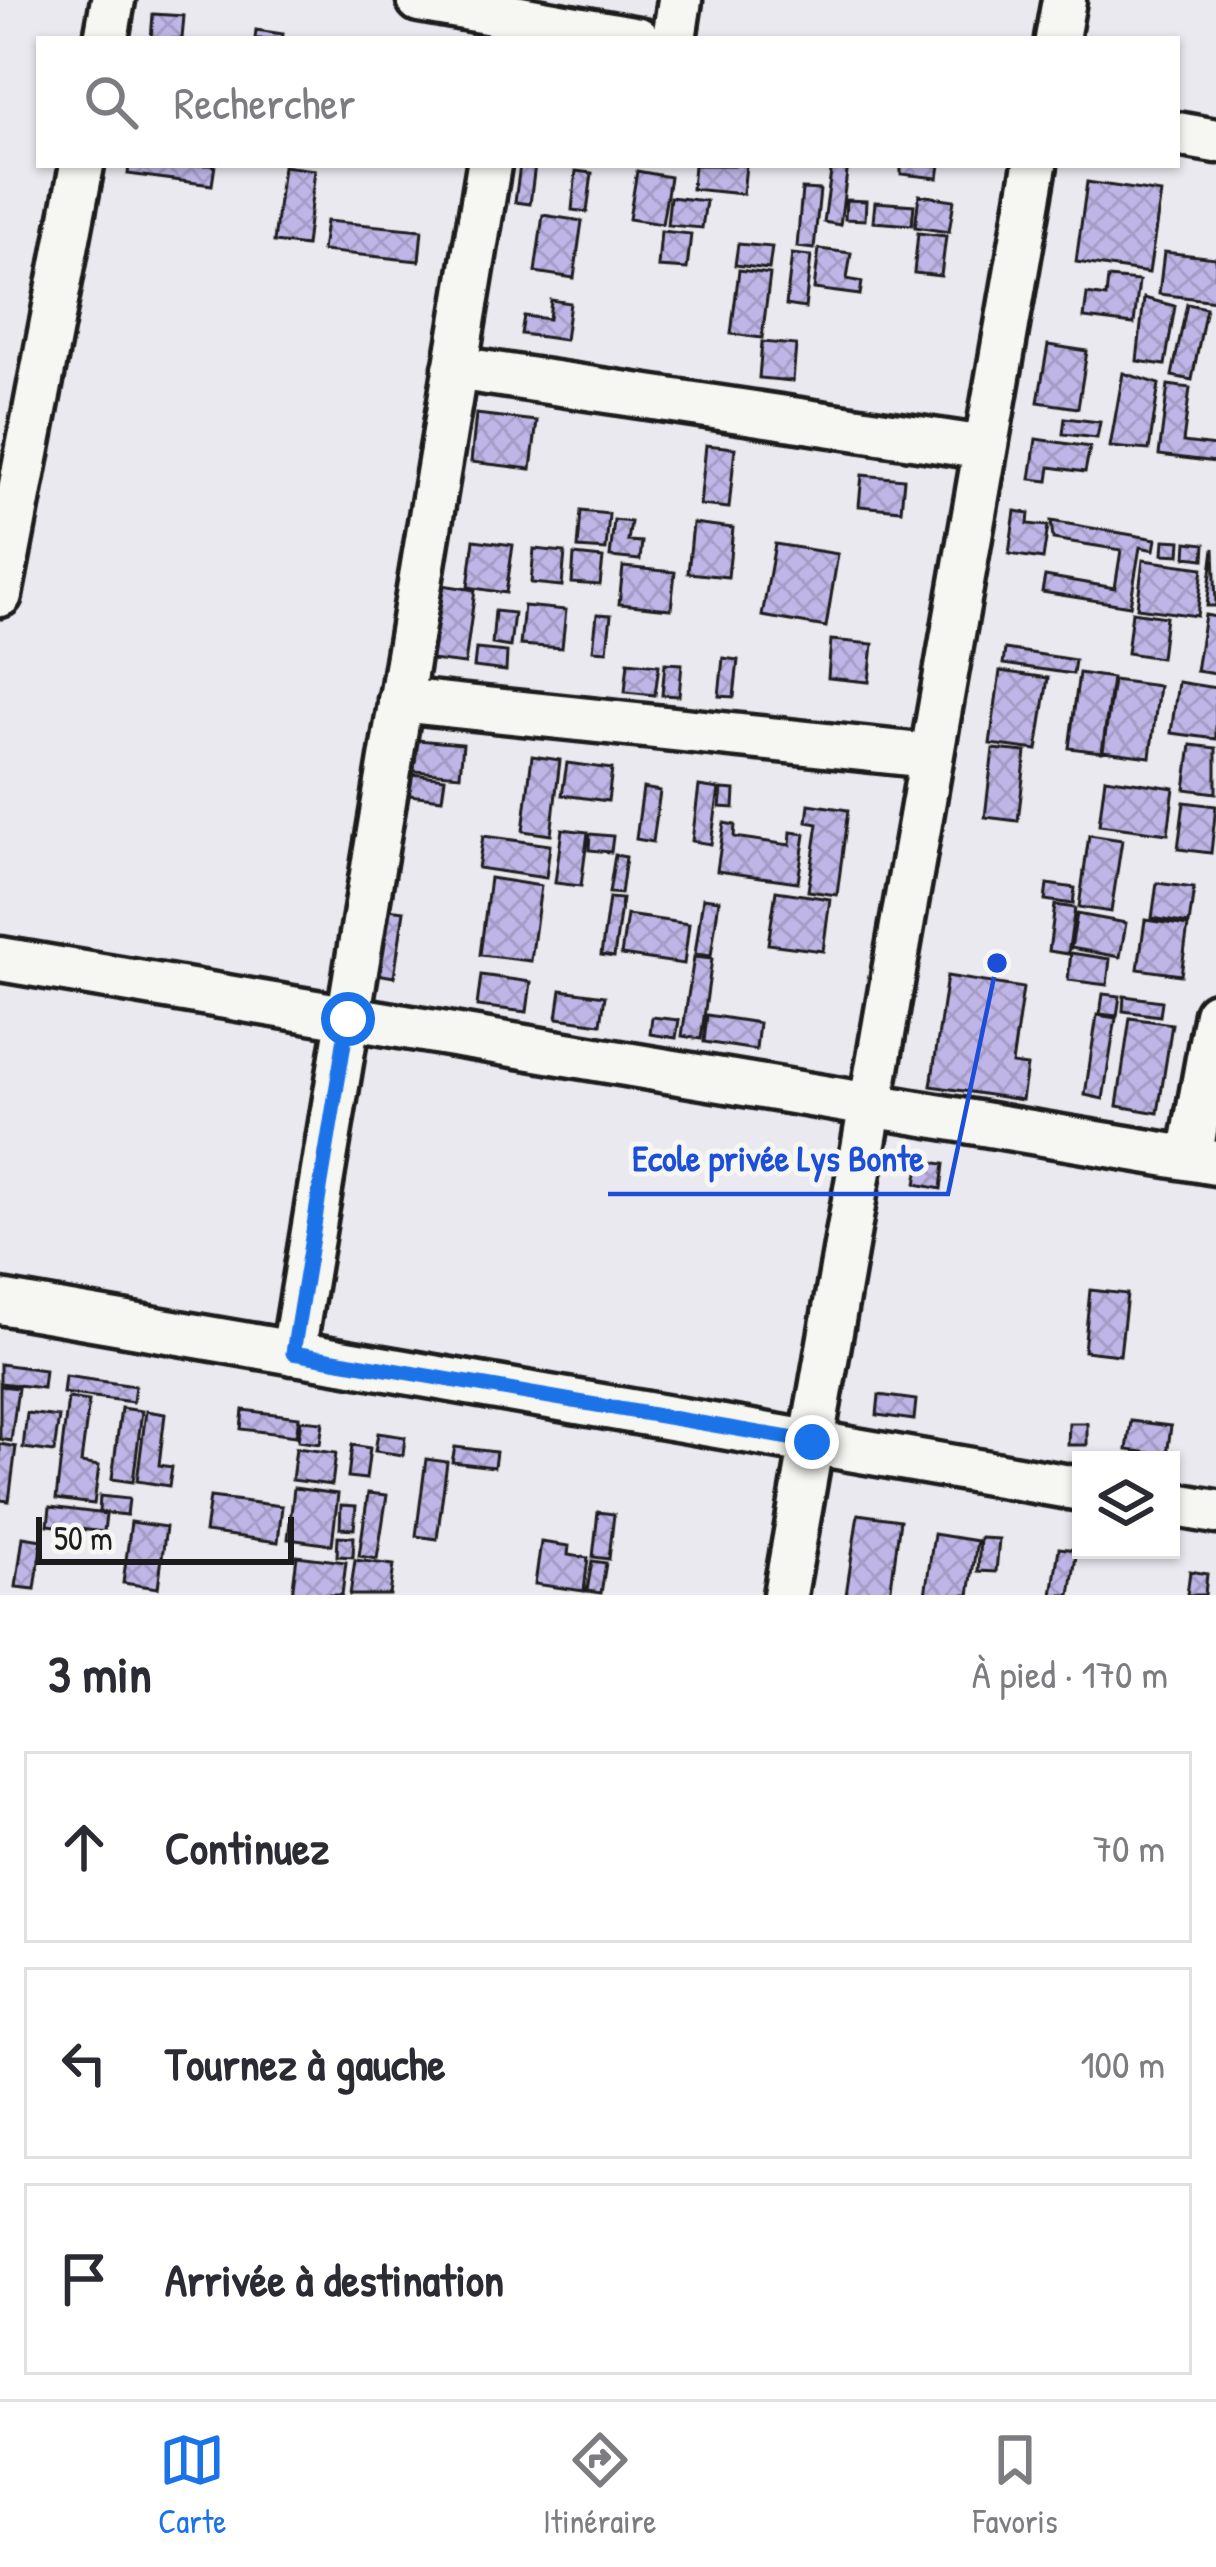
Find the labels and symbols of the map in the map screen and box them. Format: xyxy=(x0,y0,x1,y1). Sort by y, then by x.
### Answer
route start xyxy=(321,992,375,1046)
callout: Ecole privée Lys Bonte xyxy=(608,1122,948,1194)
text: Ecole privée Lys Bonte xyxy=(632,1133,925,1183)
route end xyxy=(785,1415,839,1469)
scale bar xyxy=(36,1511,294,1564)

